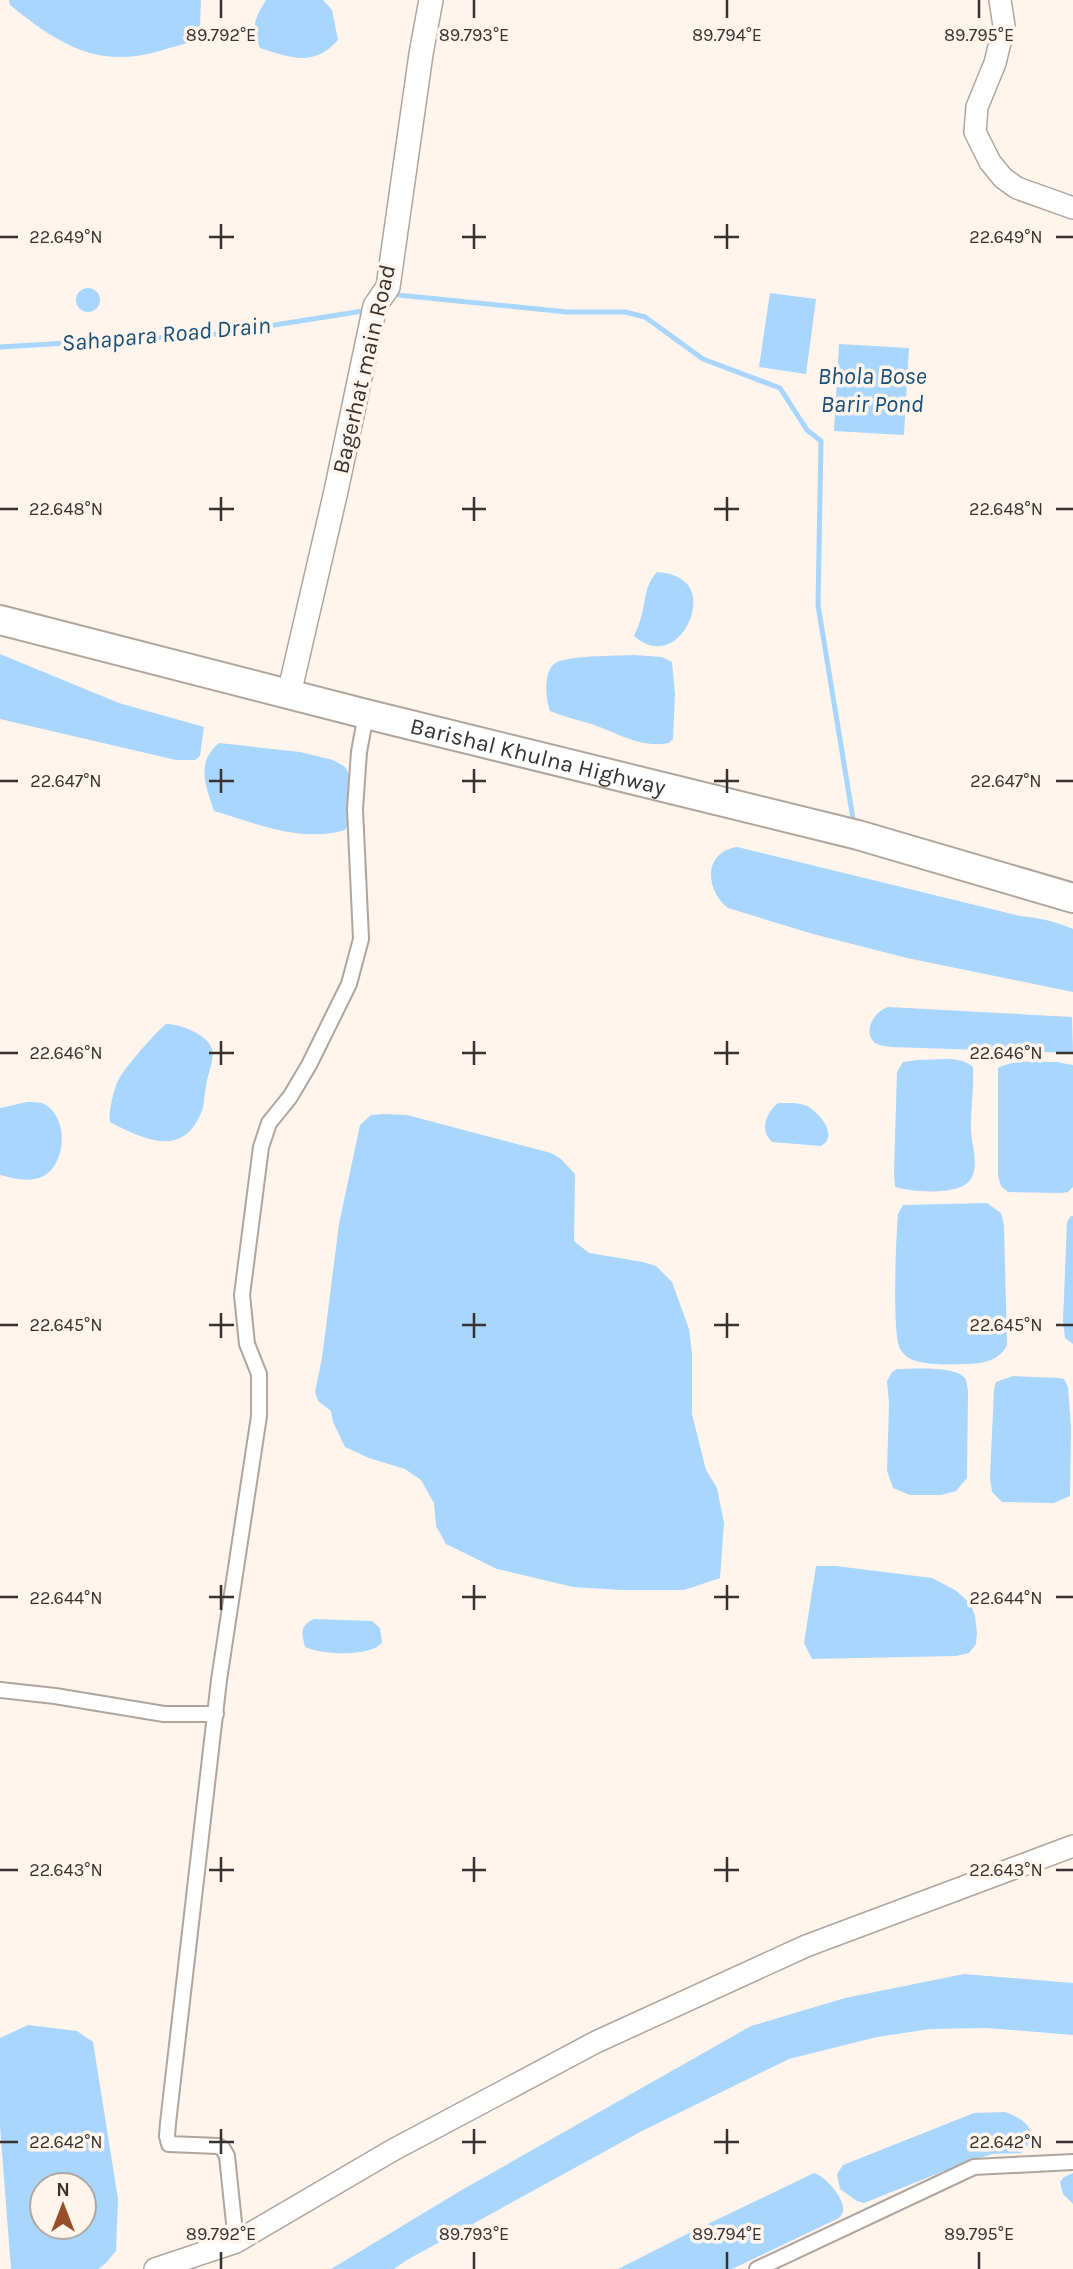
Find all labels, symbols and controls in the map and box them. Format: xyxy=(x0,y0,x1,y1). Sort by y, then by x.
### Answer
text: 89.792°E xyxy=(186,24,256,46)
text: 89.793°E xyxy=(439,24,509,46)
text: 89.794°E xyxy=(692,24,762,46)
text: 89.795°E xyxy=(944,24,1014,46)
text: 22.649°N xyxy=(29,226,103,248)
text: 22.649°N xyxy=(969,226,1043,248)
street label: Bagerhat main Road xyxy=(327,262,401,476)
water label: Sahapara Road Drain xyxy=(60,311,272,357)
water label: Bhola Bose Barir Pond xyxy=(817,362,927,418)
text: 22.648°N xyxy=(29,498,103,520)
text: 22.648°N xyxy=(969,498,1043,520)
street label: Barishal Khulna Highway xyxy=(407,712,669,801)
text: 22.647°N xyxy=(30,770,102,792)
text: 22.647°N xyxy=(970,770,1042,792)
text: 22.646°N xyxy=(29,1042,103,1064)
text: 22.646°N xyxy=(969,1042,1043,1064)
text: 22.645°N xyxy=(29,1314,103,1336)
text: 22.645°N xyxy=(969,1314,1043,1336)
text: 22.644°N xyxy=(30,1587,102,1609)
text: 22.644°N xyxy=(970,1587,1042,1609)
text: 22.643°N xyxy=(29,1859,103,1881)
text: 22.643°N xyxy=(969,1859,1043,1881)
text: 22.642°N xyxy=(29,2131,103,2153)
text: 22.642°N xyxy=(969,2131,1043,2153)
north arrow xyxy=(28,2171,98,2241)
text: N xyxy=(56,2179,70,2201)
text: 89.792°E xyxy=(186,2223,256,2245)
text: 89.793°E xyxy=(439,2223,509,2245)
text: 89.794°E xyxy=(692,2223,762,2245)
text: 89.795°E xyxy=(944,2223,1014,2245)

